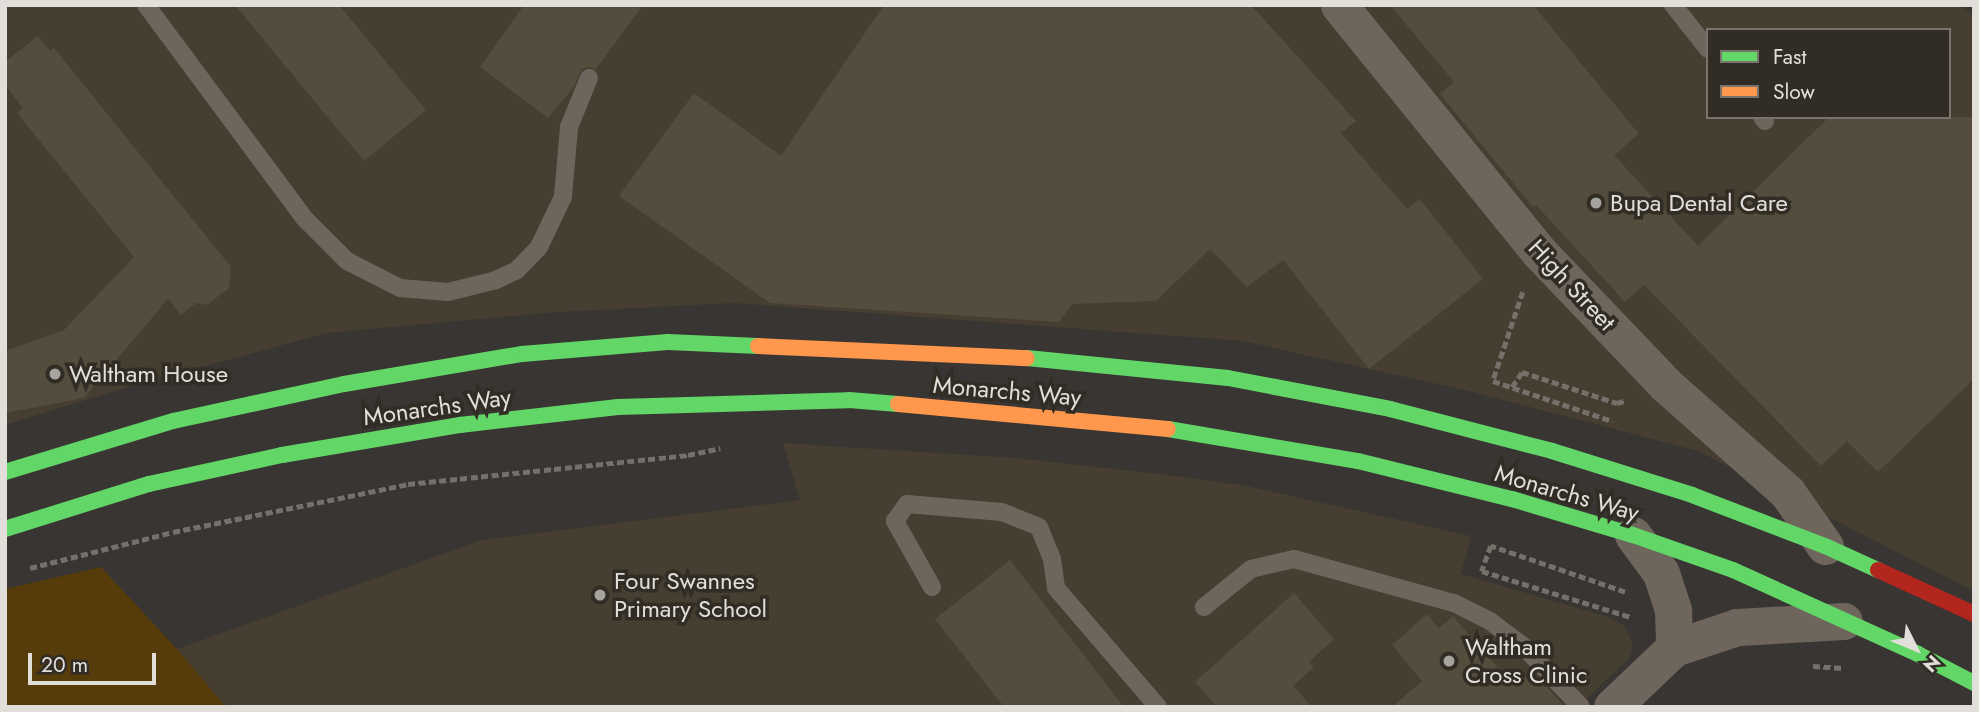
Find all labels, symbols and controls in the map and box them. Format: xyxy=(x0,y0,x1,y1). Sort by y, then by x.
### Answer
legend xyxy=(1706,28,1951,119)
text: Fast xyxy=(1773,42,1806,72)
text: Slow xyxy=(1773,77,1815,107)
place label: Bupa Dental Care xyxy=(1610,189,1788,217)
marker: Bupa Dental Care xyxy=(1588,195,1604,211)
street label: High Street xyxy=(1523,233,1621,337)
place label: Waltham House xyxy=(69,360,228,388)
marker: Waltham House xyxy=(47,366,63,382)
street label: Monarchs Way xyxy=(932,370,1082,412)
street label: Monarchs Way xyxy=(361,382,513,432)
street label: Monarchs Way xyxy=(1491,459,1643,527)
place label: Four Swannes Primary School xyxy=(614,567,767,623)
marker: Four Swannes Primary School xyxy=(592,587,608,603)
north arrow xyxy=(1881,614,1951,684)
place label: Waltham Cross Clinic xyxy=(1465,633,1587,689)
scale bar xyxy=(32,638,159,682)
text: N xyxy=(1917,649,1947,678)
text: 20 m xyxy=(41,650,88,680)
marker: Waltham Cross Clinic xyxy=(1439,651,1459,671)

